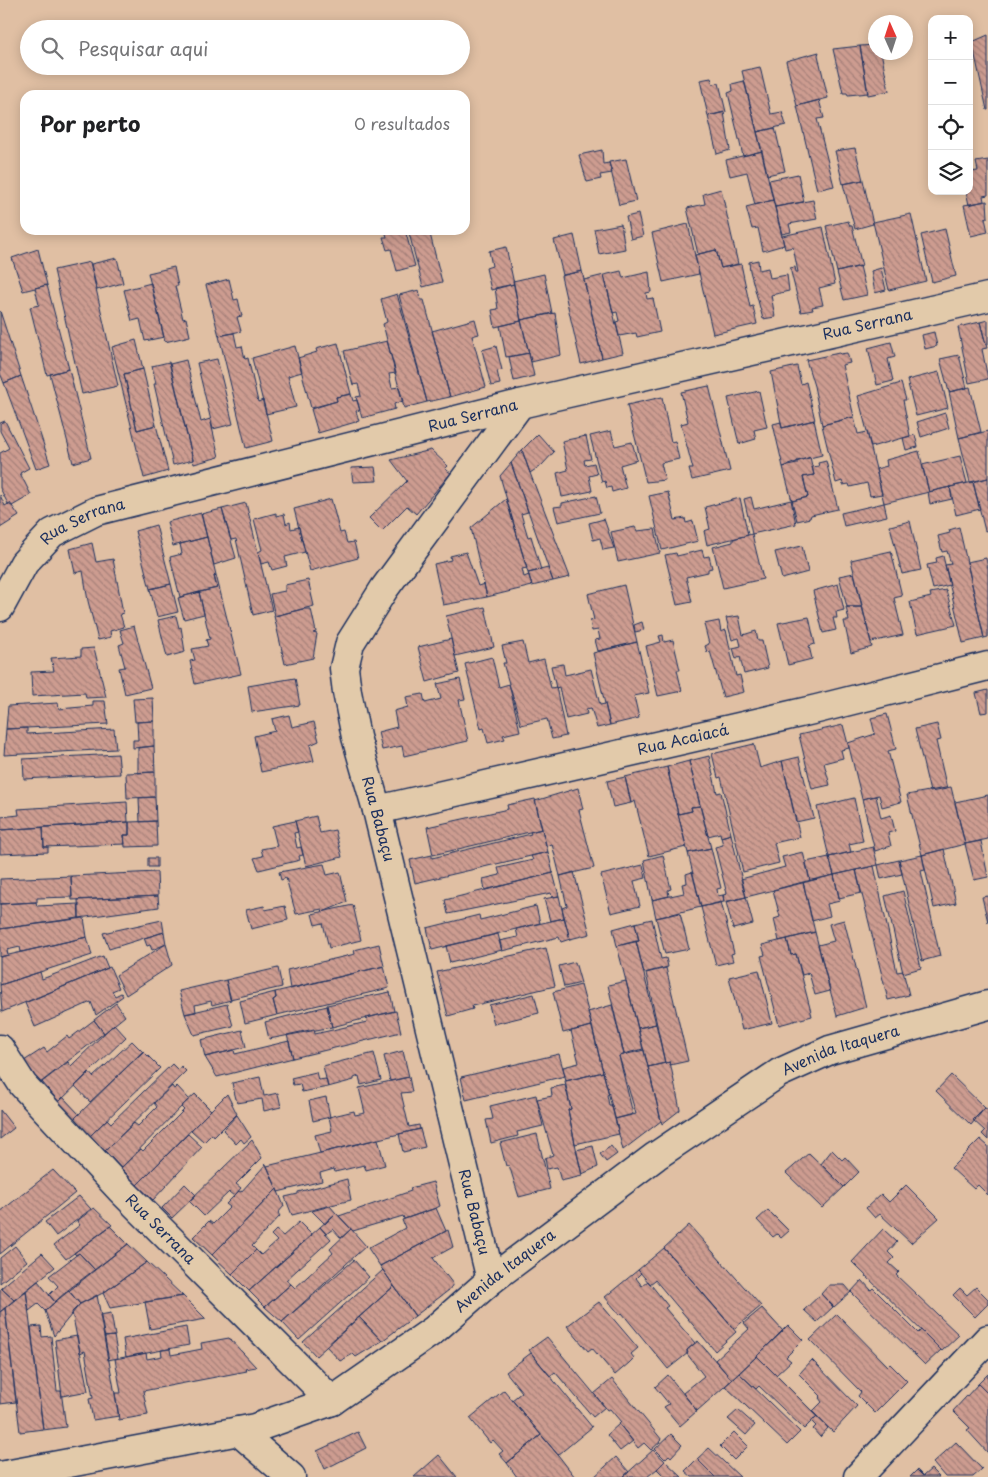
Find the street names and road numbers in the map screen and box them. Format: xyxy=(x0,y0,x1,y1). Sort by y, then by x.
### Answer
street label: Rua Serrana xyxy=(820,302,915,345)
street label: Rua Serrana xyxy=(425,392,520,437)
street label: Rua Serrana xyxy=(34,491,127,549)
street label: Rua Acaiacá xyxy=(635,717,731,760)
street label: Rua Babaçu xyxy=(357,773,402,864)
street label: Avenida Itaquera xyxy=(778,1018,902,1080)
street label: Rua Babaçu xyxy=(454,1166,497,1257)
street label: Rua Serrana xyxy=(121,1188,202,1269)
street label: Avenida Itaquera xyxy=(449,1222,560,1317)

